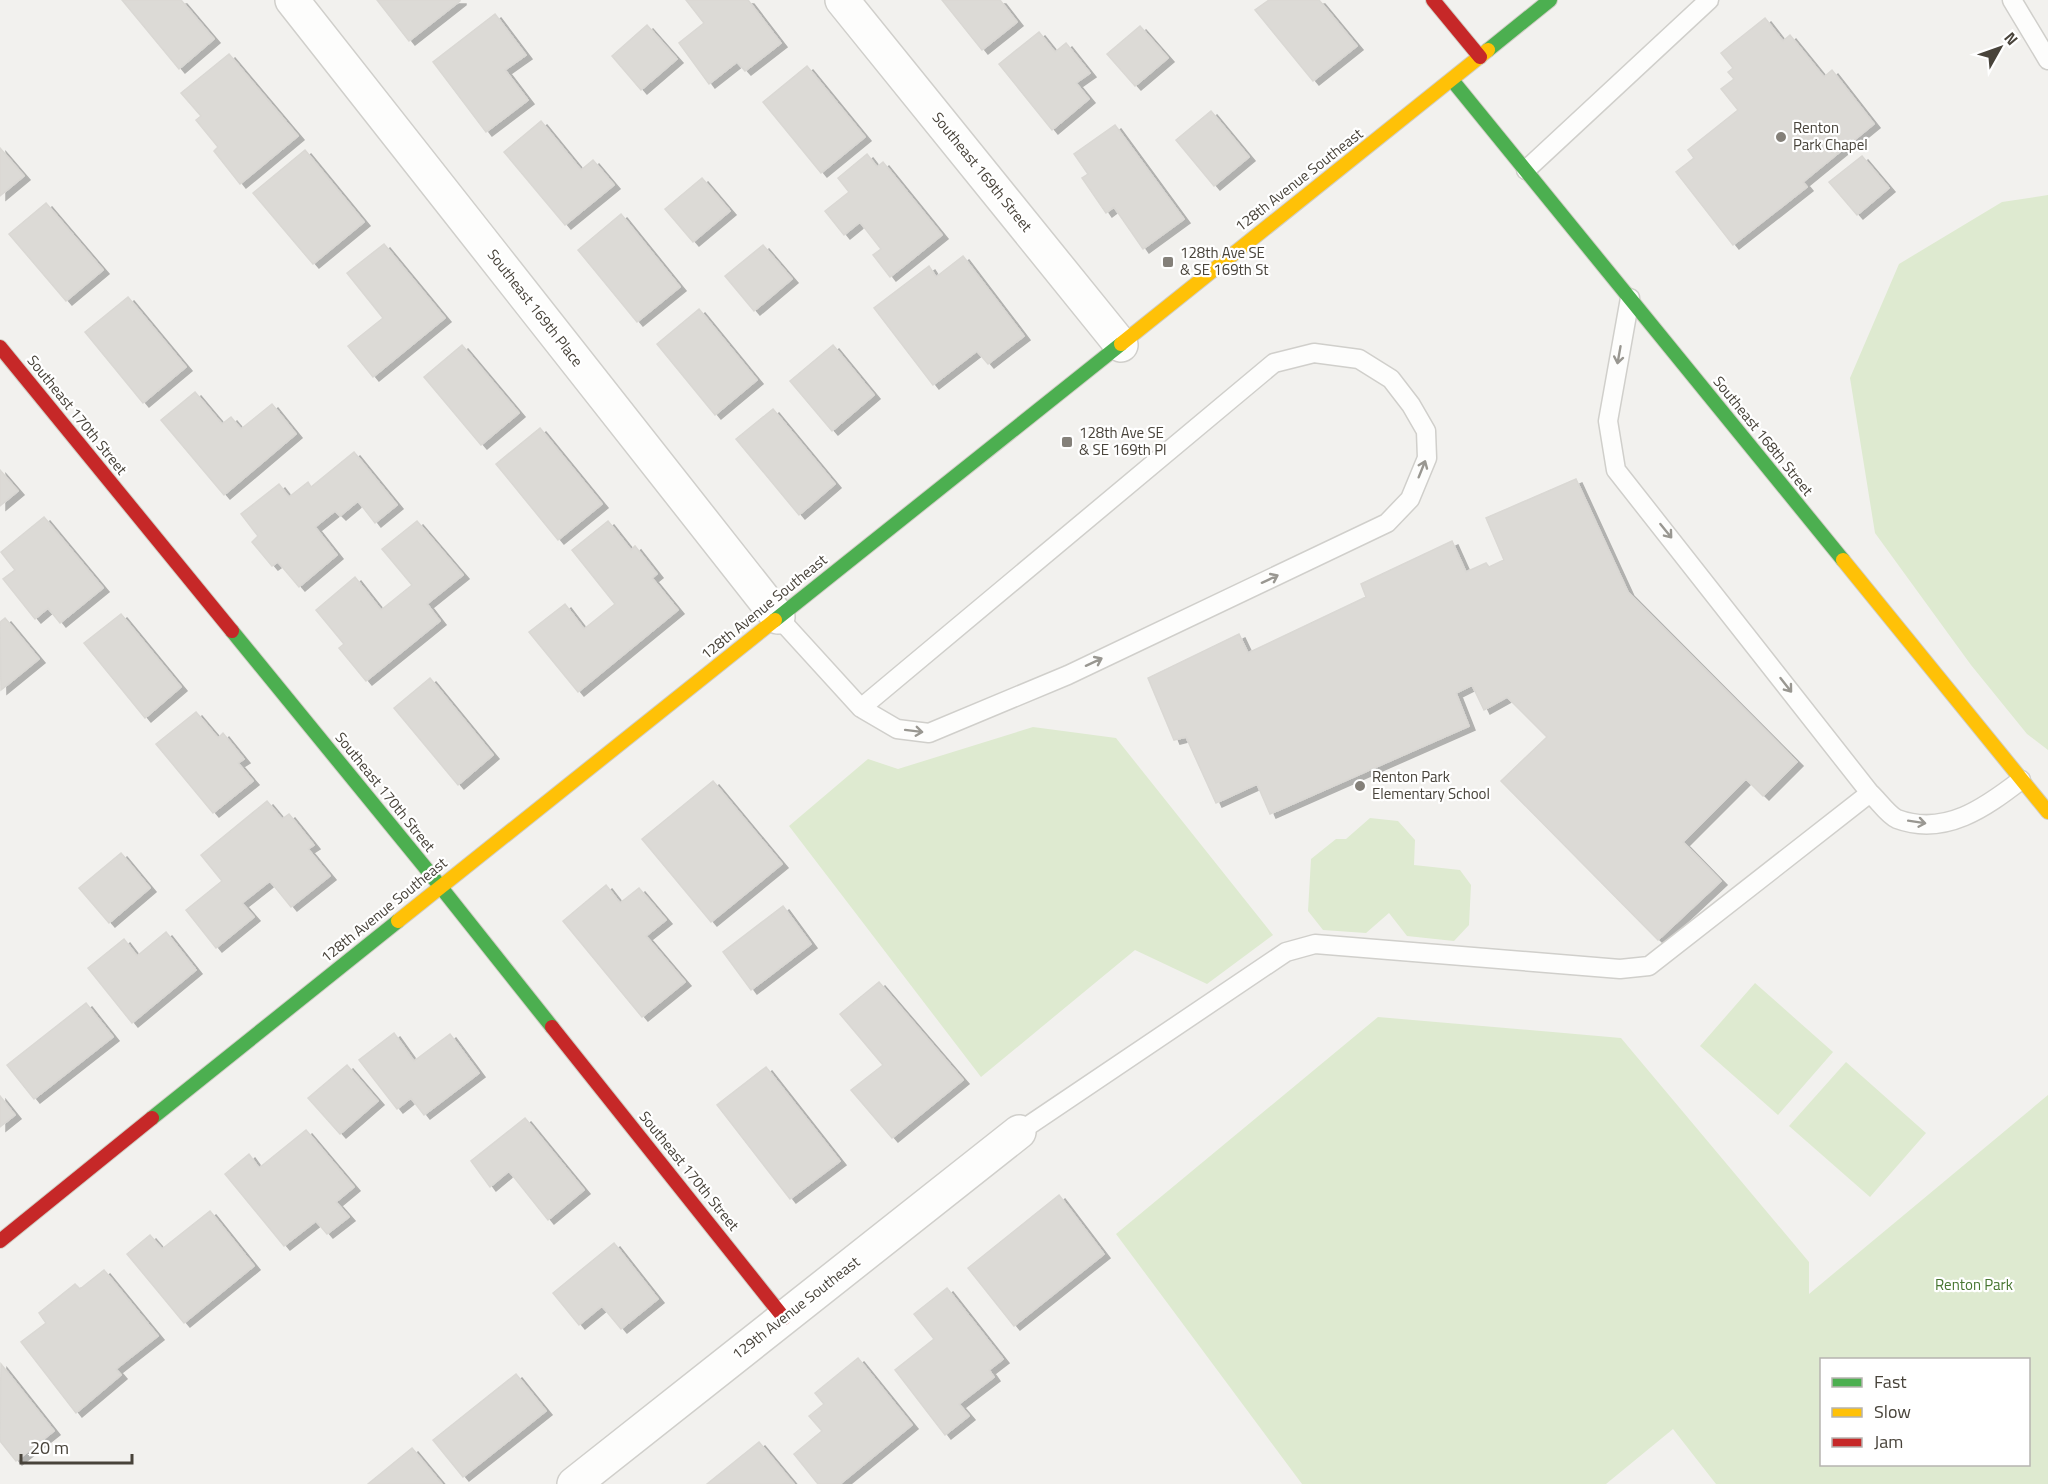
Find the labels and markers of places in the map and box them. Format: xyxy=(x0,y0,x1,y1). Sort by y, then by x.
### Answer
place label: Renton Park Chapel xyxy=(1793,116,1868,156)
marker: Renton Park Chapel xyxy=(1774,130,1788,144)
place label: 128th Ave SE & SE 169th St xyxy=(1180,241,1269,281)
marker: 128th Ave SE & SE 169th St xyxy=(1161,255,1175,269)
place label: 128th Ave SE & SE 169th Pl xyxy=(1079,421,1167,461)
marker: 128th Ave SE & SE 169th Pl xyxy=(1060,435,1074,449)
place label: Renton Park Elementary School xyxy=(1372,765,1490,805)
marker: Renton Park Elementary School xyxy=(1353,779,1367,793)

